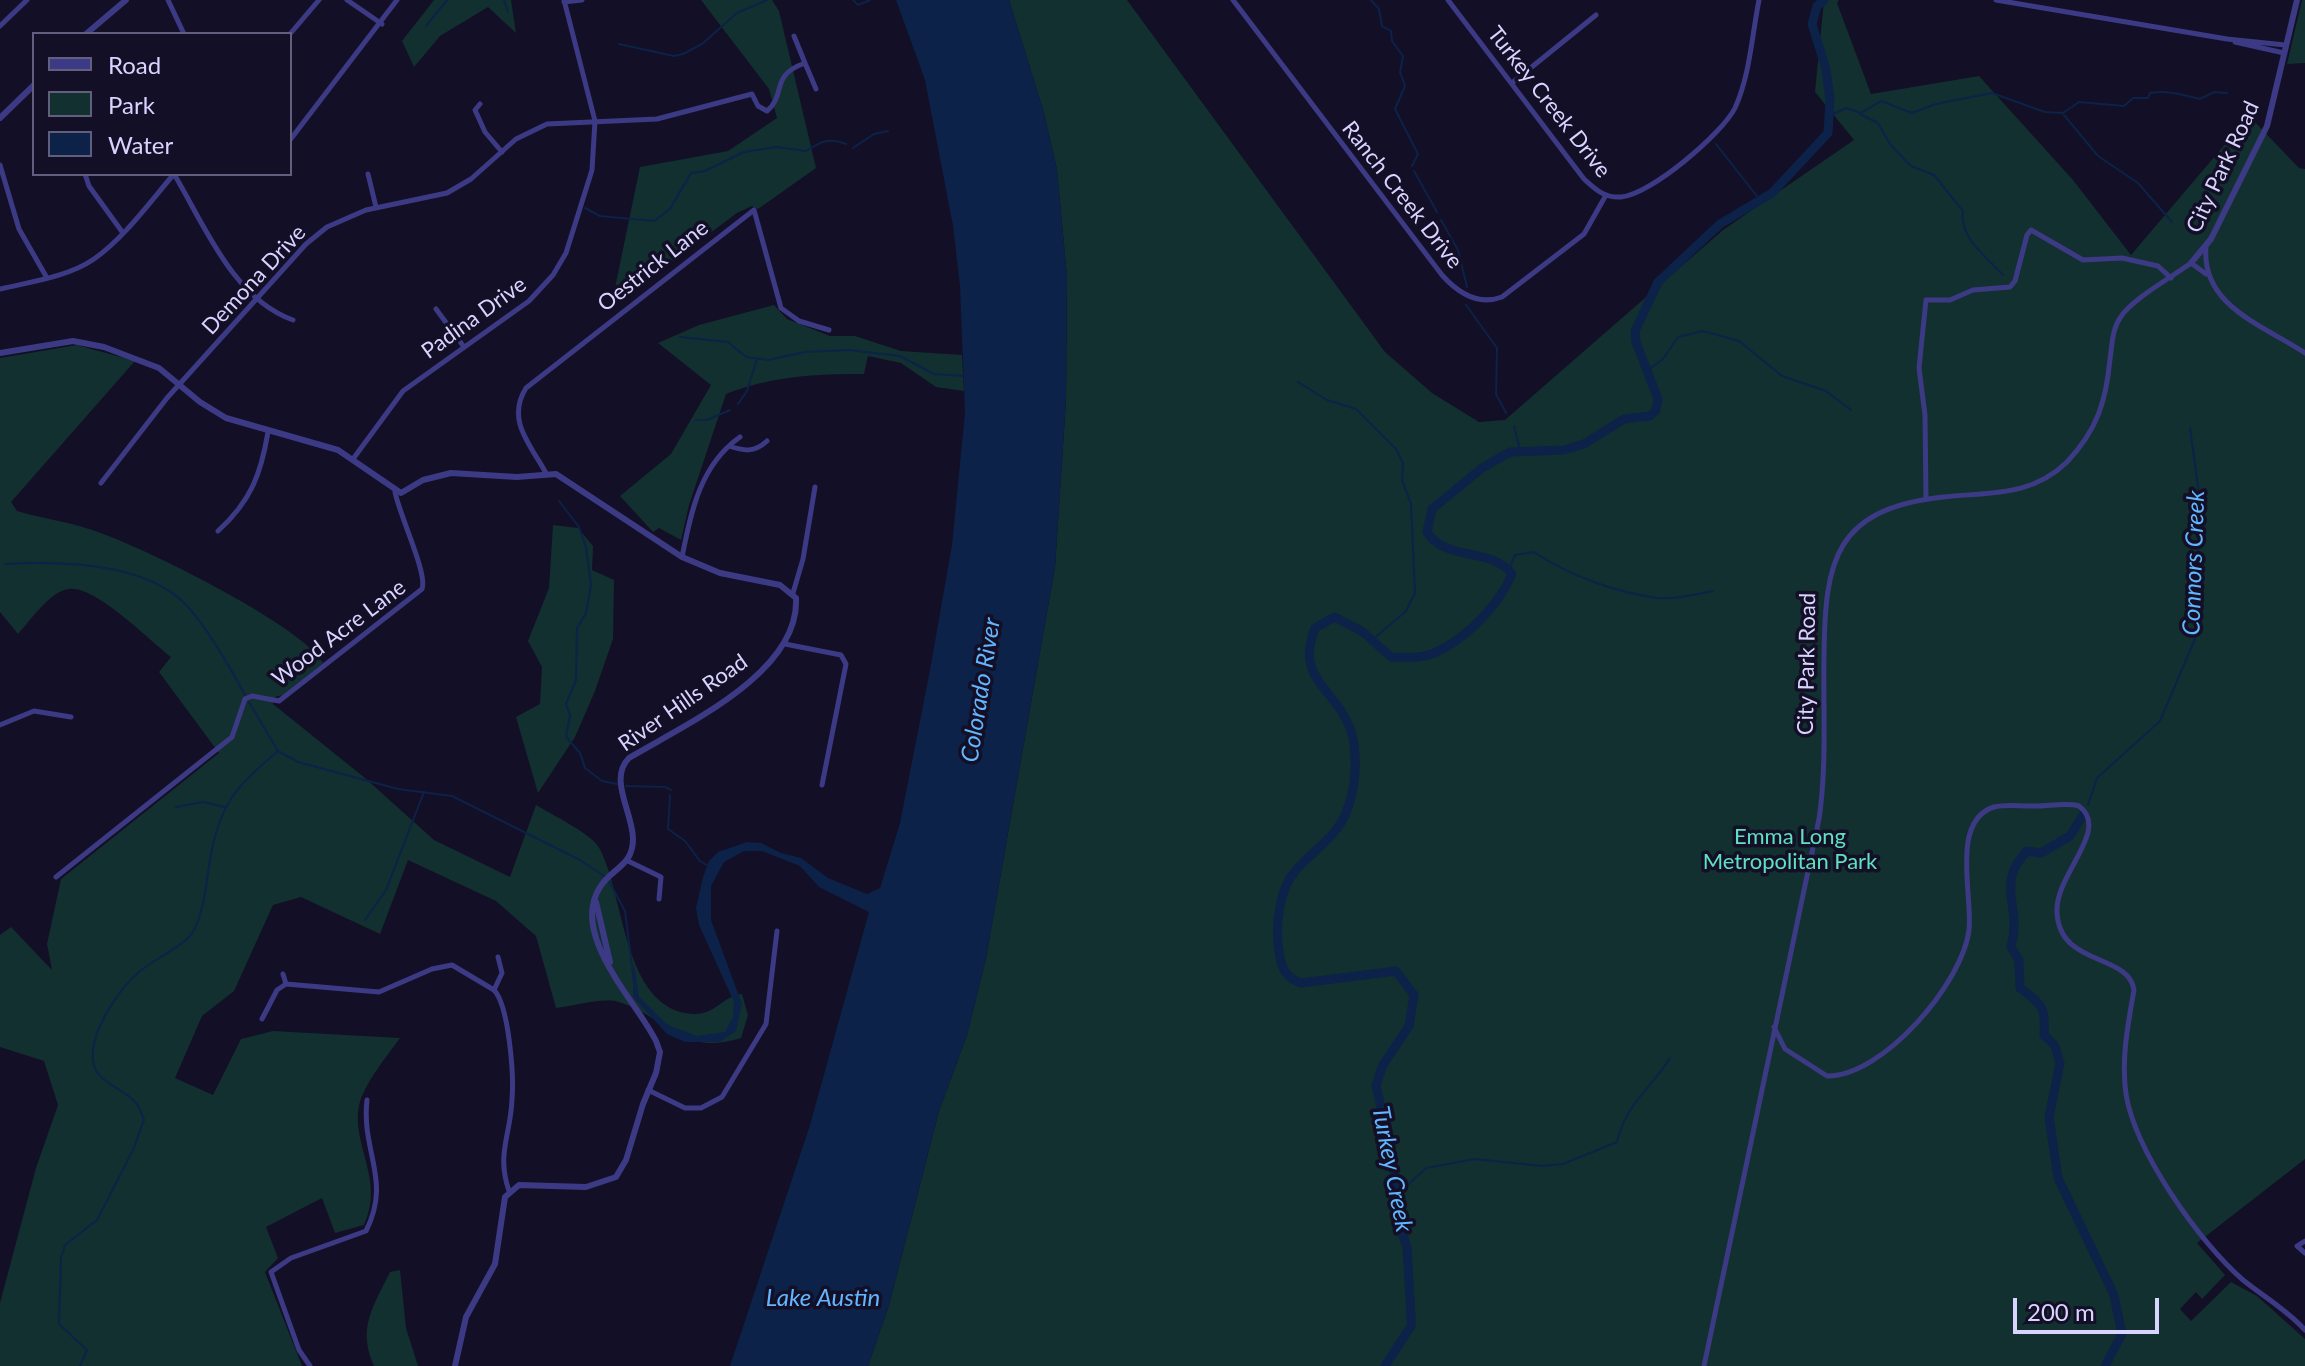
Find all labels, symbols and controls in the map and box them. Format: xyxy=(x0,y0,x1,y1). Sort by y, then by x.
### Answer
street label: Turkey Creek Drive xyxy=(1482,21,1616,183)
legend xyxy=(32,32,292,176)
text: Road xyxy=(108,50,161,79)
text: Park xyxy=(108,90,155,119)
street label: City Park Road xyxy=(2181,97,2265,237)
street label: Ranch Creek Drive xyxy=(1336,116,1468,274)
text: Water xyxy=(108,130,173,159)
street label: Oestrick Lane xyxy=(592,215,714,317)
street label: Demona Drive xyxy=(197,220,311,340)
street label: Padina Drive xyxy=(417,271,531,365)
water label: Connors Creek xyxy=(2177,490,2211,636)
street label: Wood Acre Lane xyxy=(267,574,411,692)
street label: City Park Road xyxy=(1793,593,1821,735)
water label: Colorado River xyxy=(955,616,1007,764)
street label: River Hills Road xyxy=(613,649,753,757)
park label: Emma Long Metropolitan Park xyxy=(1703,824,1877,876)
water label: Turkey Creek xyxy=(1366,1103,1418,1235)
scale bar xyxy=(2017,1282,2163,1332)
water label: Lake Austin xyxy=(766,1284,880,1312)
text: 200 m xyxy=(2027,1297,2095,1326)

